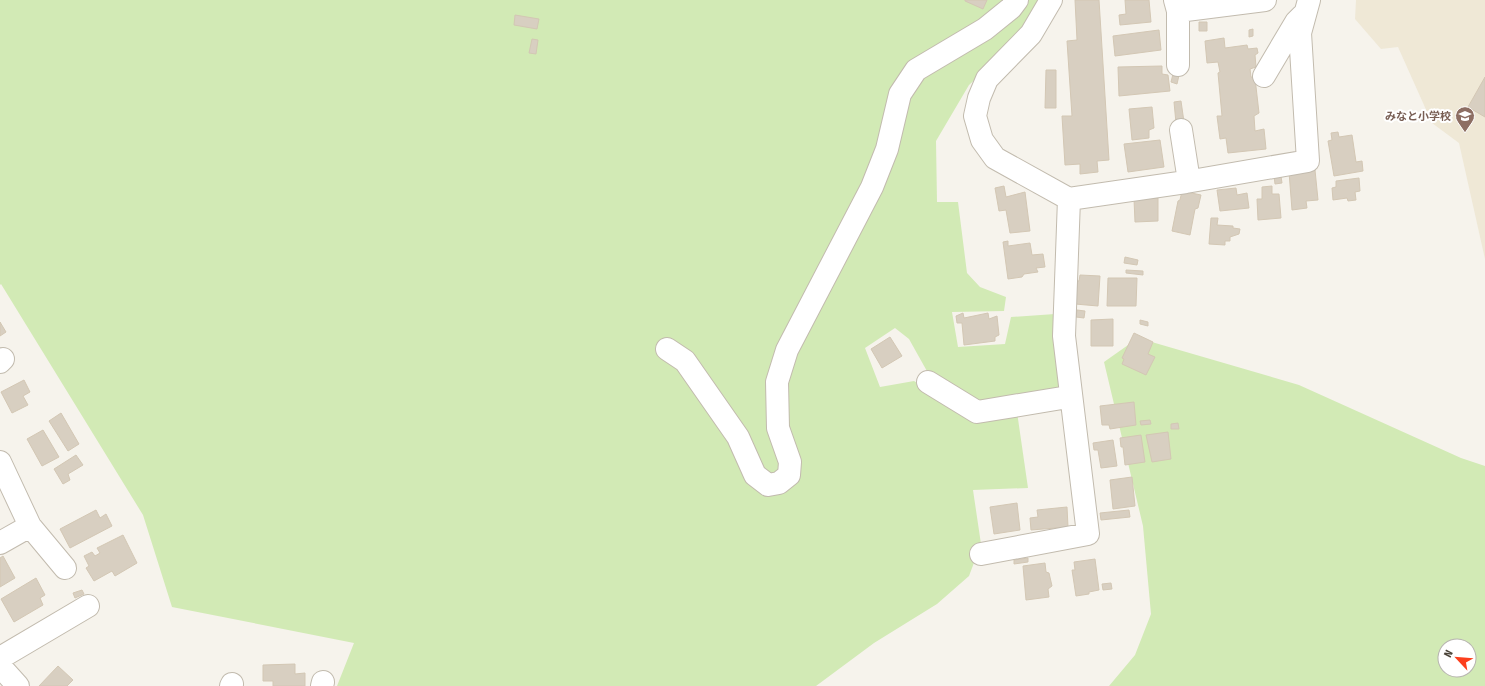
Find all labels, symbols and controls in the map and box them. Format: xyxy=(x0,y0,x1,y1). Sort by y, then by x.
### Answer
school or university icon: みなと小学校 xyxy=(1454,105,1476,133)
place label: みなと小学校 xyxy=(1385,110,1451,123)
north arrow xyxy=(1437,638,1477,678)
text: N xyxy=(1441,648,1456,660)

